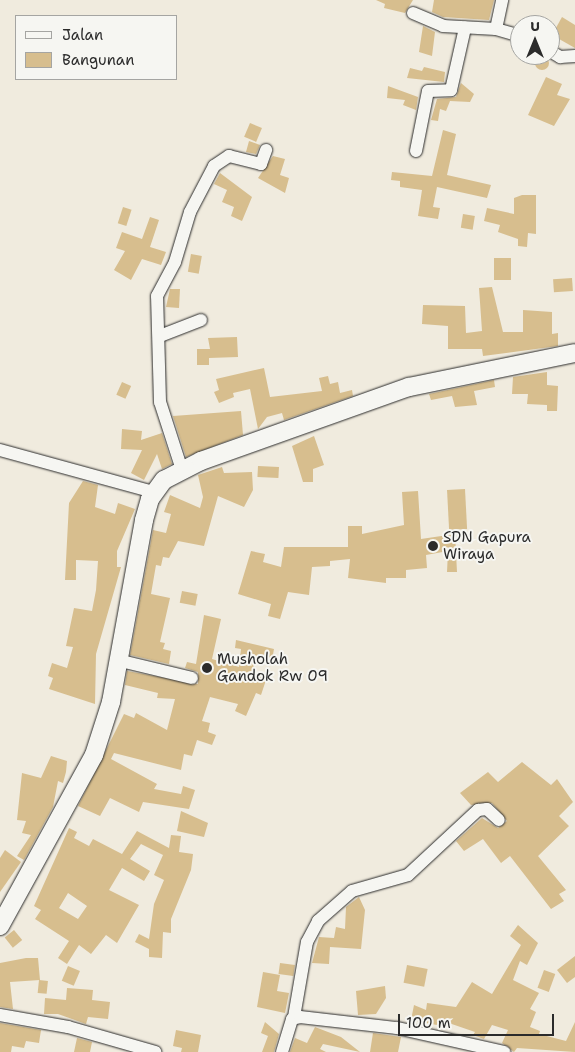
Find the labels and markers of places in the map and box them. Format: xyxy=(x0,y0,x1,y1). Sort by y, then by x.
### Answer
place label: SDN Gapura Wiraya xyxy=(443,528,531,563)
marker: SDN Gapura Wiraya xyxy=(427,540,439,552)
place label: Musholah Gandok Rw 09 xyxy=(217,650,328,685)
marker: Musholah Gandok Rw 09 xyxy=(201,662,213,674)

